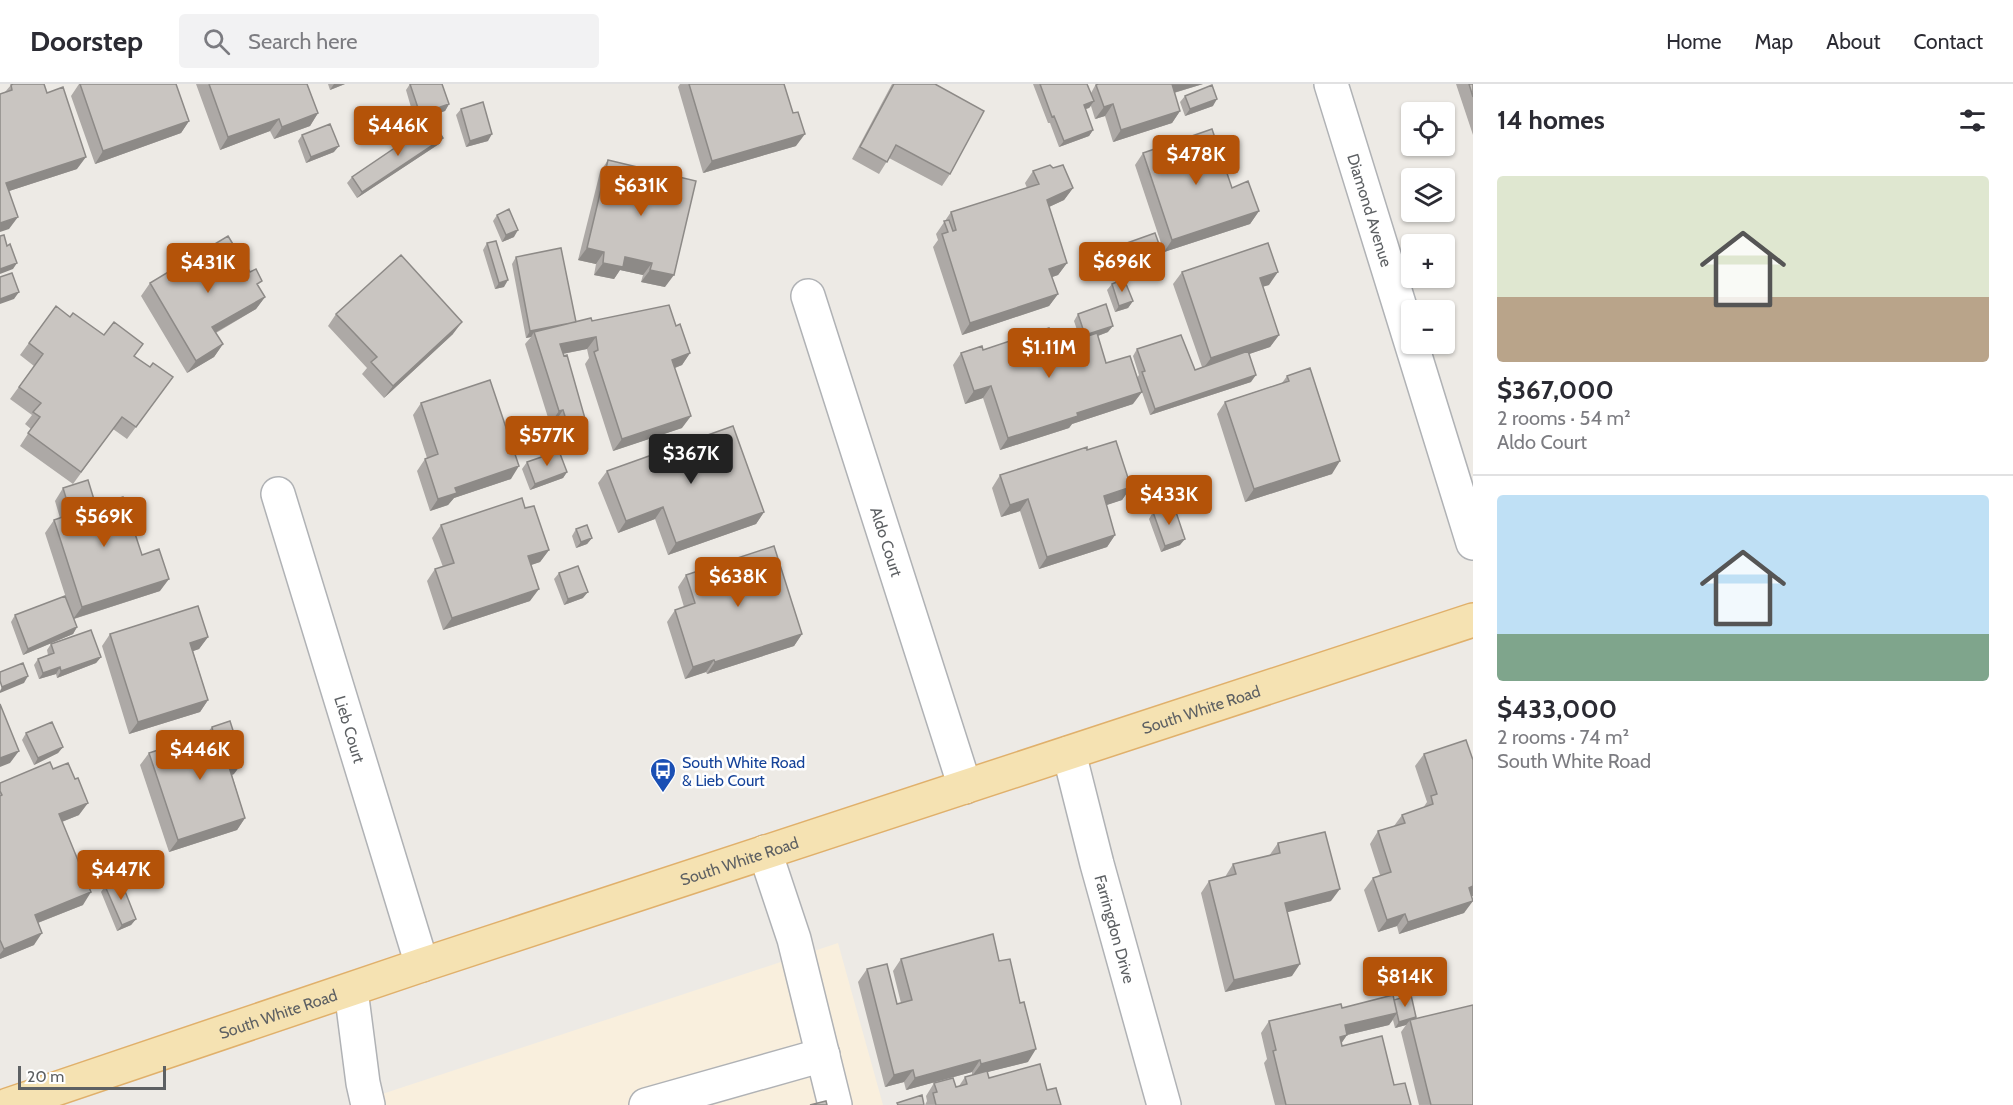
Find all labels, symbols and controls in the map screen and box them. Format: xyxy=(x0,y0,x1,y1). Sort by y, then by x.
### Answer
search box xyxy=(179,14,599,68)
text: Doorstep xyxy=(30,24,143,58)
icon: search xyxy=(200,25,233,58)
text: Search here xyxy=(248,28,357,55)
text: Home xyxy=(1666,29,1722,54)
text: Map xyxy=(1755,29,1793,54)
text: About xyxy=(1826,29,1880,54)
text: Contact xyxy=(1913,29,1983,54)
map controls xyxy=(1401,102,1455,354)
button: locate xyxy=(1401,102,1455,156)
text: 14 homes xyxy=(1497,104,1605,136)
icon: filters xyxy=(1956,104,1989,137)
pin: $446K xyxy=(356,106,440,157)
text: $446K xyxy=(368,113,428,137)
pin: $478K xyxy=(1154,135,1238,186)
text: $478K xyxy=(1167,142,1225,166)
street label: Diamond Avenue xyxy=(1343,151,1396,269)
pin: $631K xyxy=(599,166,683,217)
button: layers xyxy=(1401,168,1455,222)
text: $631K xyxy=(614,173,668,197)
icon: home xyxy=(1689,215,1797,323)
button: + xyxy=(1401,234,1455,288)
pin: $696K xyxy=(1080,242,1164,293)
pin: $431K xyxy=(166,243,250,294)
text: $696K xyxy=(1093,249,1151,273)
text: $431K xyxy=(181,250,235,274)
button: − xyxy=(1401,300,1455,354)
pin: $1.11M xyxy=(1000,328,1098,379)
text: $1.11M xyxy=(1022,335,1076,359)
text: $367,000 xyxy=(1497,374,1614,406)
text: 2 rooms · 54 m² xyxy=(1497,406,1631,430)
pin: $577K xyxy=(505,416,589,467)
text: $577K xyxy=(519,423,575,447)
text: Aldo Court xyxy=(1497,430,1587,454)
pin: $367K xyxy=(649,434,733,485)
text: $367K xyxy=(663,441,719,465)
pin: $433K xyxy=(1127,475,1211,526)
text: $433K xyxy=(1140,482,1198,506)
pin: $569K xyxy=(62,497,146,548)
text: $569K xyxy=(75,504,133,528)
street label: Aldo Court xyxy=(866,505,906,580)
icon: home xyxy=(1689,534,1797,642)
pin: $638K xyxy=(696,557,780,608)
text: $638K xyxy=(709,564,767,588)
street label: South White Road xyxy=(1140,681,1263,738)
street label: Lieb Court xyxy=(330,693,369,766)
text: $433,000 xyxy=(1497,693,1617,725)
text: 2 rooms · 74 m² xyxy=(1497,725,1629,749)
pin: $446K xyxy=(158,730,242,781)
text: $446K xyxy=(170,737,230,761)
text: South White Road xyxy=(1497,749,1651,773)
place label: South White Road & Lieb Court xyxy=(682,753,805,790)
bus stop icon: South White Road & Lieb Court xyxy=(648,756,678,794)
street label: South White Road xyxy=(678,833,801,890)
pin: $447K xyxy=(79,850,163,901)
text: $447K xyxy=(91,857,151,881)
street label: Farringdon Drive xyxy=(1090,873,1139,986)
pin: $814K xyxy=(1363,957,1447,1008)
text: $814K xyxy=(1377,964,1433,988)
street label: South White Road xyxy=(217,985,340,1043)
scale bar xyxy=(18,1063,166,1090)
text: 20 m xyxy=(27,1067,64,1086)

